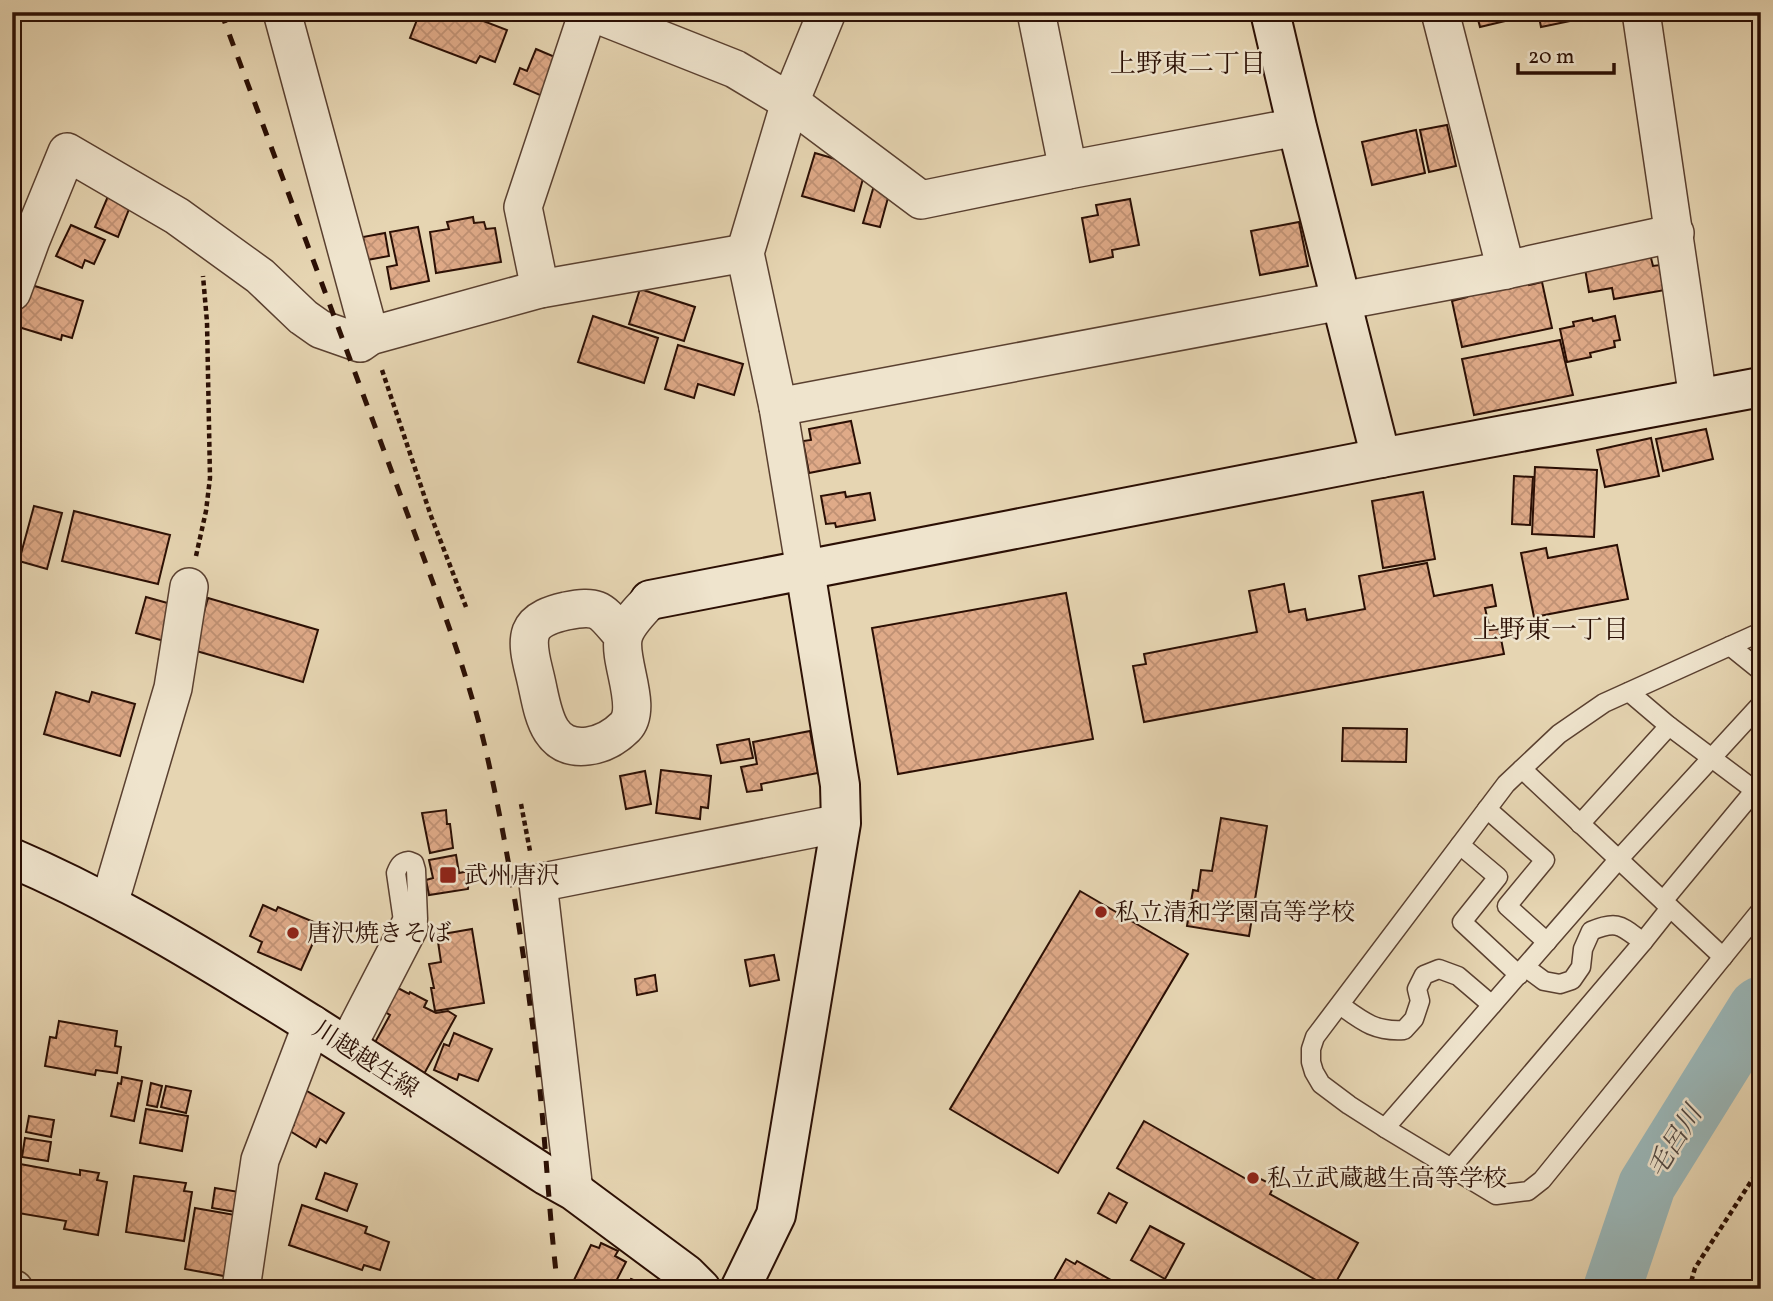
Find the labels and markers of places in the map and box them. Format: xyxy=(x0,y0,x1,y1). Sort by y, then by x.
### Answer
place label: 武州唐沢 xyxy=(464,860,560,894)
marker: 武州唐沢 xyxy=(438,865,458,885)
place label: 私立清和学園高等学校 xyxy=(1115,897,1355,931)
marker: 私立清和学園高等学校 xyxy=(1093,904,1109,920)
place label: 唐沢焼きそば xyxy=(307,918,451,952)
marker: 唐沢焼きそば xyxy=(285,925,301,941)
place label: 私立武蔵越生高等学校 xyxy=(1267,1163,1507,1197)
marker: 私立武蔵越生高等学校 xyxy=(1245,1170,1261,1186)

